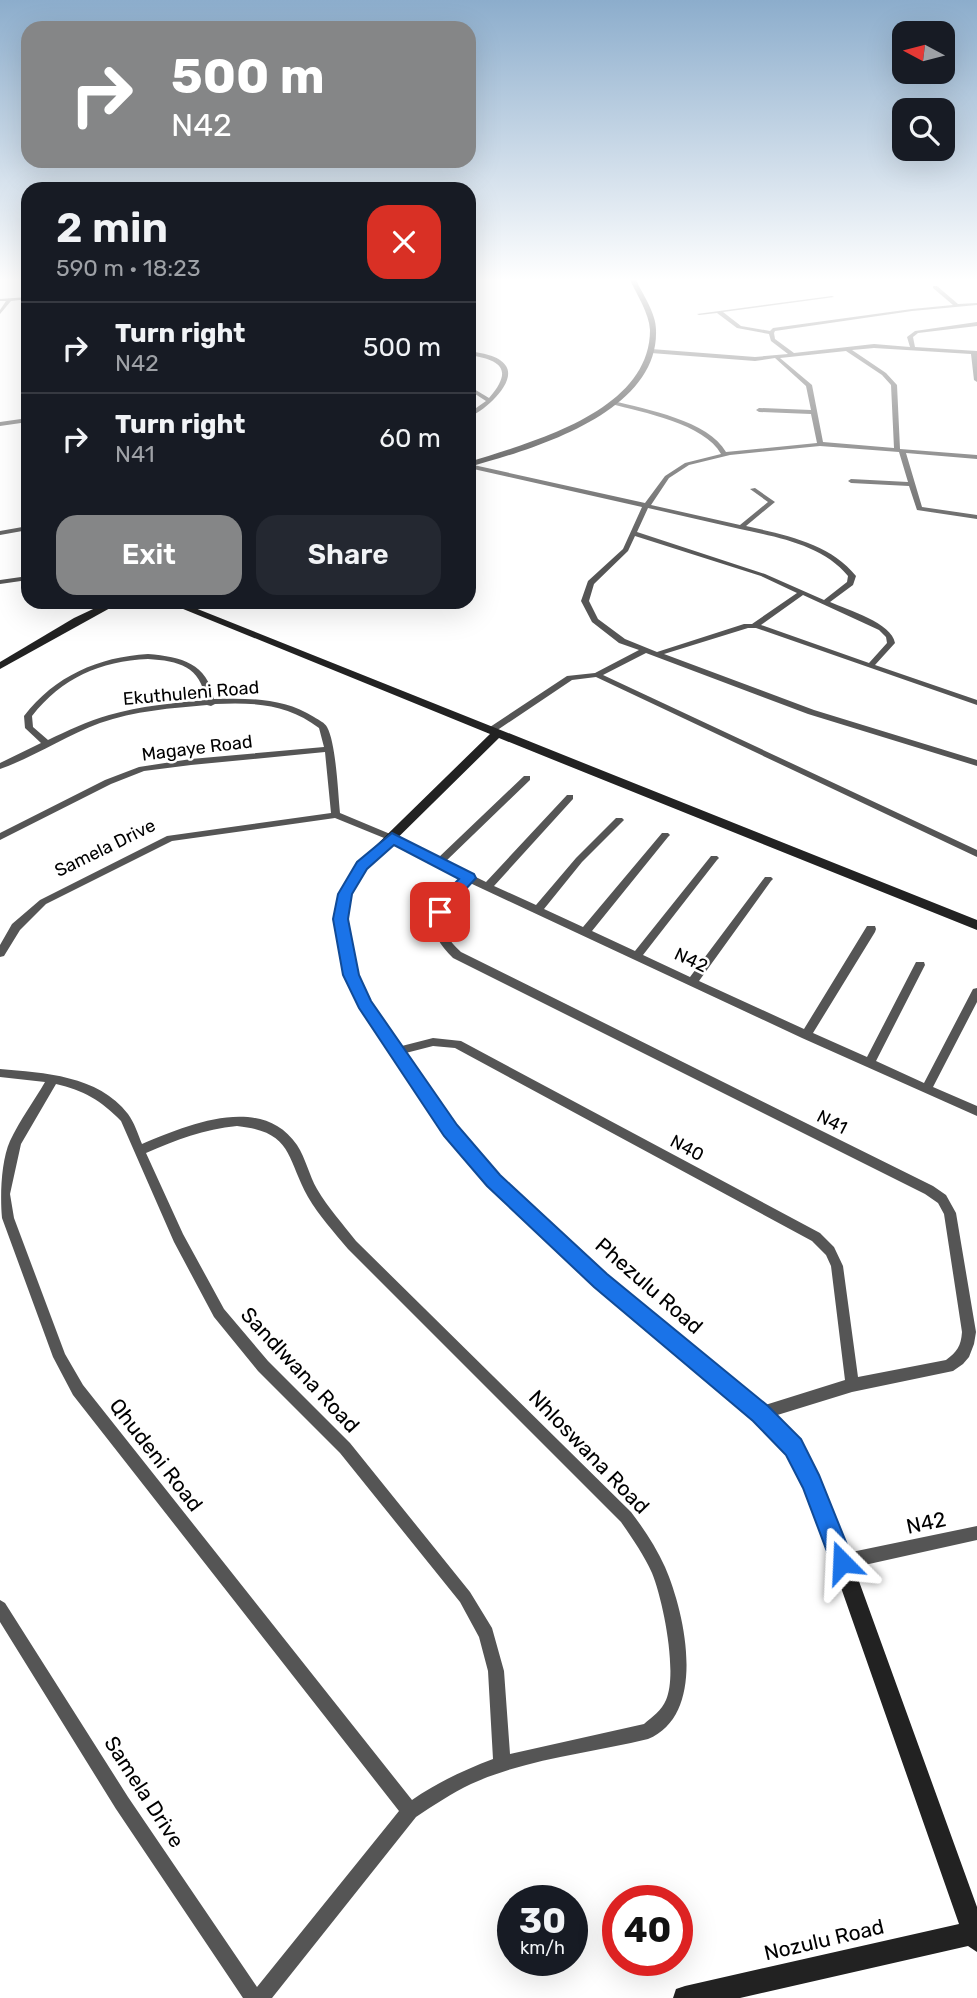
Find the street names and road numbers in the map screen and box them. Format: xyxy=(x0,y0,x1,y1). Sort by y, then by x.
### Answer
street label: Ekuthuleni Road xyxy=(122,676,260,710)
street label: Magaye Road xyxy=(140,730,254,766)
street label: Samela Drive xyxy=(51,814,159,882)
street label: N42 xyxy=(671,943,711,977)
street label: N41 xyxy=(813,1105,851,1139)
street label: N40 xyxy=(666,1130,708,1166)
street label: Phezulu Road xyxy=(591,1232,708,1339)
street label: Sandlwana Road xyxy=(236,1302,365,1438)
street label: Nhloswana Road xyxy=(524,1385,655,1519)
street label: Qhudeni Road xyxy=(104,1393,208,1516)
street label: N42 xyxy=(904,1506,948,1539)
street label: Samela Drive xyxy=(99,1731,190,1852)
street label: Nozulu Road xyxy=(761,1914,886,1965)

